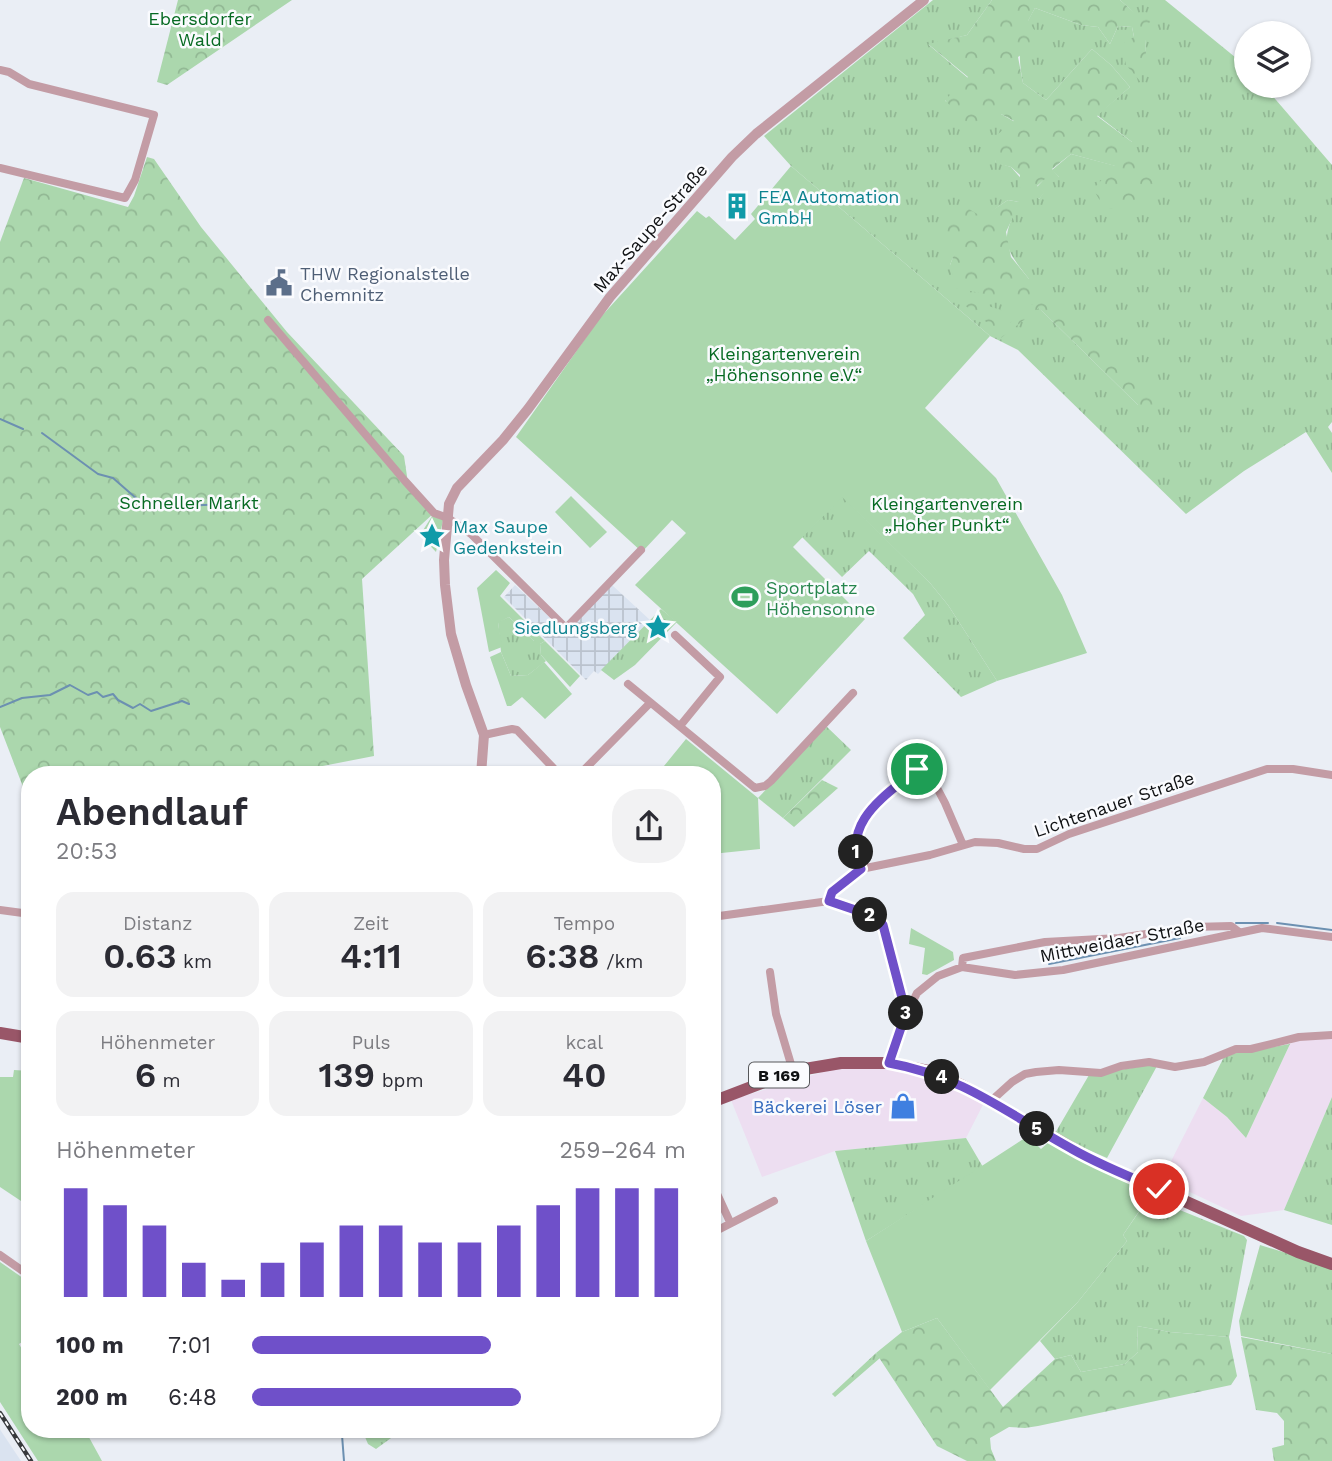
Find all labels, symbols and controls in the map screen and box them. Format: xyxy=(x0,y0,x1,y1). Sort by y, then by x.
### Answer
park label: Ebersdorfer Wald xyxy=(148,8,252,50)
map controls xyxy=(1234,21,1311,98)
button: layers xyxy=(1234,21,1311,98)
street label: Max-Saupe-Straße xyxy=(588,159,712,297)
place label: FEA Automation GmbH xyxy=(758,186,899,228)
building icon: FEA Automation GmbH xyxy=(722,191,752,221)
place label: THW Regionalstelle Chemnitz xyxy=(300,263,470,305)
public building icon: THW Regionalstelle Chemnitz xyxy=(264,268,294,298)
park label: Kleingartenverein „Höhensonne e.V.“ xyxy=(706,343,862,385)
park label: Schneller Markt xyxy=(119,492,259,513)
park label: Kleingartenverein „Hoher Punkt“ xyxy=(871,493,1023,535)
place label: Max Saupe Gedenkstein xyxy=(453,516,563,558)
place icon: Max Saupe Gedenkstein xyxy=(417,521,447,551)
place label: Sportplatz Höhensonne xyxy=(766,577,876,619)
sports icon: Sportplatz Höhensonne xyxy=(730,582,760,612)
place icon: Siedlungsberg xyxy=(643,612,673,642)
place label: Siedlungsberg xyxy=(514,617,637,638)
pin xyxy=(887,739,947,799)
icon: arrive xyxy=(898,750,936,788)
street label: Lichtenauer Straße xyxy=(1031,767,1197,841)
button: share xyxy=(612,789,686,863)
text: Abendlauf xyxy=(56,790,248,834)
pin: 1 xyxy=(838,834,874,870)
text: 20:53 xyxy=(56,838,117,865)
text: 1 xyxy=(851,840,860,863)
pin: 2 xyxy=(852,898,888,932)
text: 2 xyxy=(864,903,875,926)
text: Distanz xyxy=(123,912,192,935)
text: Zeit xyxy=(353,912,389,935)
text: Tempo xyxy=(553,912,615,935)
street label: Mittweidaer Straße xyxy=(1038,914,1206,966)
text: 0.63 xyxy=(103,935,177,977)
text: 4:11 xyxy=(340,935,402,977)
text: 6:38 xyxy=(525,935,600,977)
text: km xyxy=(177,950,212,973)
text: /km xyxy=(600,950,643,973)
pin: 3 xyxy=(888,996,923,1030)
text: 3 xyxy=(900,1001,911,1024)
text: Höhenmeter xyxy=(100,1031,215,1054)
text: Puls xyxy=(351,1031,391,1054)
text: kcal xyxy=(566,1031,603,1054)
text: 6 xyxy=(135,1054,156,1096)
text: 139 xyxy=(318,1054,375,1096)
text: 40 xyxy=(562,1054,607,1096)
pin: 4 xyxy=(925,1060,960,1094)
road number: B 169 xyxy=(749,1063,809,1088)
text: 4 xyxy=(935,1065,948,1088)
text: m xyxy=(156,1069,181,1092)
text: bpm xyxy=(375,1069,424,1092)
shop icon: Bäckerei Löser xyxy=(888,1091,918,1121)
place label: Bäckerei Löser xyxy=(753,1096,882,1117)
pin: 5 xyxy=(1020,1112,1054,1146)
text: 5 xyxy=(1031,1117,1042,1140)
text: Höhenmeter xyxy=(56,1137,195,1164)
text: 259–264 m xyxy=(559,1137,686,1164)
pin xyxy=(1129,1159,1189,1219)
icon: check xyxy=(1140,1170,1178,1208)
text: 100 m xyxy=(56,1332,124,1359)
text: 7:01 xyxy=(168,1332,211,1359)
text: 200 m xyxy=(56,1384,128,1411)
text: 6:48 xyxy=(168,1384,217,1411)

